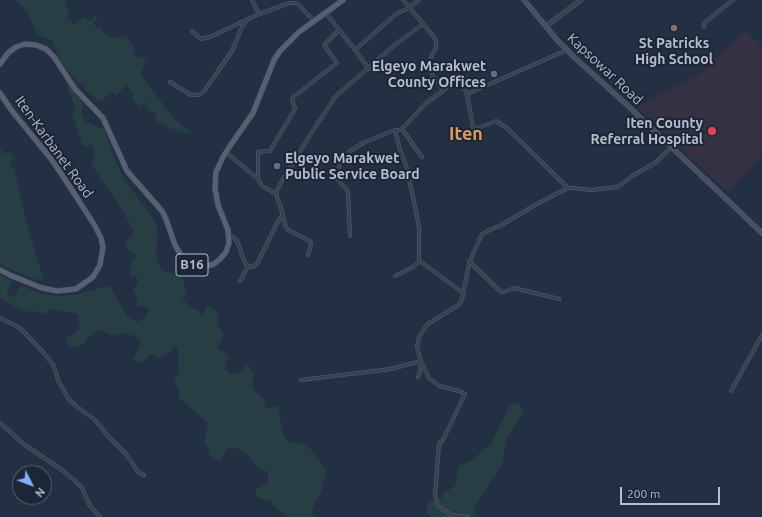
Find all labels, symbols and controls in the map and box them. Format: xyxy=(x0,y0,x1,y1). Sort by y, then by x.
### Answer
marker: St Patricks High School xyxy=(669,23,679,33)
street label: Kapsowar Road xyxy=(564,30,646,108)
place label: St Patricks High School xyxy=(635,35,713,68)
place label: Elgeyo Marakwet County Offices xyxy=(372,58,486,90)
marker: Elgeyo Marakwet County Offices xyxy=(489,69,499,79)
street label: Iten-Karbanet Road xyxy=(11,93,97,201)
place label: Iten County Referral Hospital xyxy=(591,115,703,148)
district label: Iten xyxy=(449,123,483,145)
marker: Iten County Referral Hospital xyxy=(706,125,718,137)
place label: Elgeyo Marakwet Public Service Board xyxy=(285,150,420,182)
marker: Elgeyo Marakwet Public Service Board xyxy=(272,161,282,171)
road number: B16 xyxy=(176,254,208,276)
north arrow xyxy=(12,465,52,505)
scale bar xyxy=(622,479,722,505)
text: N xyxy=(33,485,47,499)
text: 200 m xyxy=(627,487,660,500)

